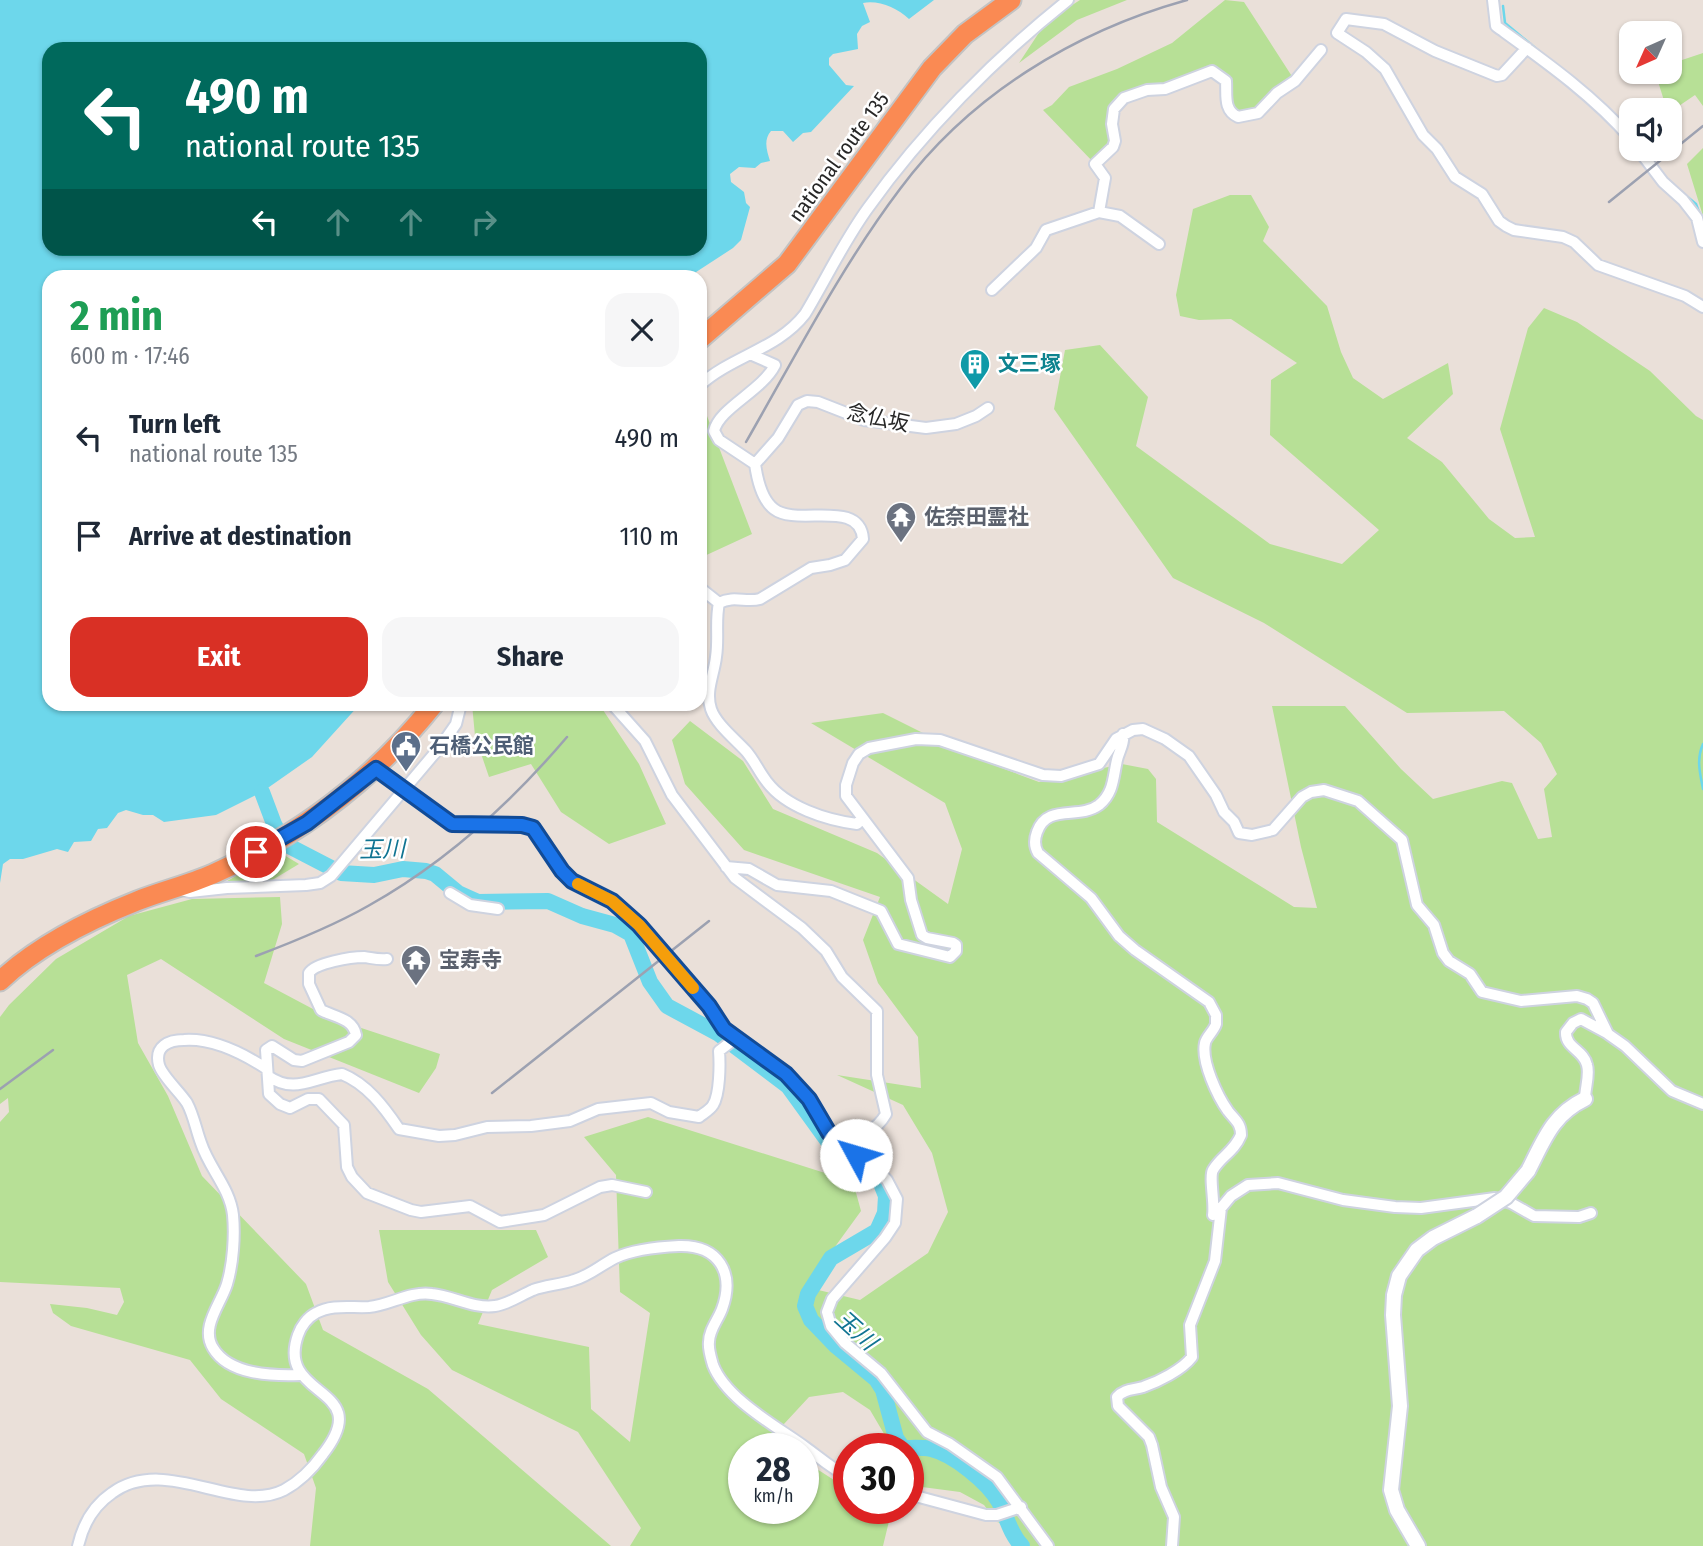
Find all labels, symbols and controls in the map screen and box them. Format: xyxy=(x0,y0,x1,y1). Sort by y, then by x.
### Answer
north arrow xyxy=(1619,21,1682,84)
map controls xyxy=(1619,21,1682,161)
text: 490 m xyxy=(185,67,309,126)
icon: left xyxy=(70,70,161,161)
street label: national route 135 xyxy=(783,87,895,227)
button: sound xyxy=(1619,98,1682,161)
text: national route 135 xyxy=(185,127,420,165)
icon: left xyxy=(246,203,284,241)
icon: ahead xyxy=(319,203,357,241)
icon: ahead xyxy=(392,203,430,241)
icon: right xyxy=(465,203,503,241)
text: 2 min xyxy=(70,291,163,341)
button: close xyxy=(605,293,679,367)
text: 600 m · 17:46 xyxy=(70,342,190,370)
building icon: 文三塚 xyxy=(958,347,992,391)
place label: 文三塚 xyxy=(998,351,1061,377)
street label: 念仏坂 xyxy=(844,399,912,437)
text: Turn left xyxy=(129,409,221,440)
icon: left xyxy=(70,419,108,457)
text: 490 m xyxy=(615,423,679,454)
text: national route 135 xyxy=(129,440,298,468)
temple icon: 佐奈田霊社 xyxy=(884,500,918,544)
place label: 佐奈田霊社 xyxy=(924,504,1029,530)
icon: arrive xyxy=(70,517,108,555)
text: Arrive at destination xyxy=(129,521,352,552)
text: 110 m xyxy=(619,521,679,552)
button: Exit xyxy=(70,617,368,697)
button: Share xyxy=(382,617,679,697)
public building icon: 石橋公民館 xyxy=(389,729,423,773)
place label: 石橋公民館 xyxy=(429,733,534,759)
pin xyxy=(226,822,286,882)
icon: arrive xyxy=(237,833,275,871)
water label: 玉川 xyxy=(359,835,408,863)
temple icon: 宝寿寺 xyxy=(399,943,433,987)
place label: 宝寿寺 xyxy=(439,947,502,973)
position arrow xyxy=(819,1118,893,1192)
water label: 玉川 xyxy=(830,1304,885,1358)
speed limit sign: 30 xyxy=(833,1433,924,1524)
text: 28 xyxy=(756,1448,791,1490)
text: km/h xyxy=(753,1485,794,1507)

